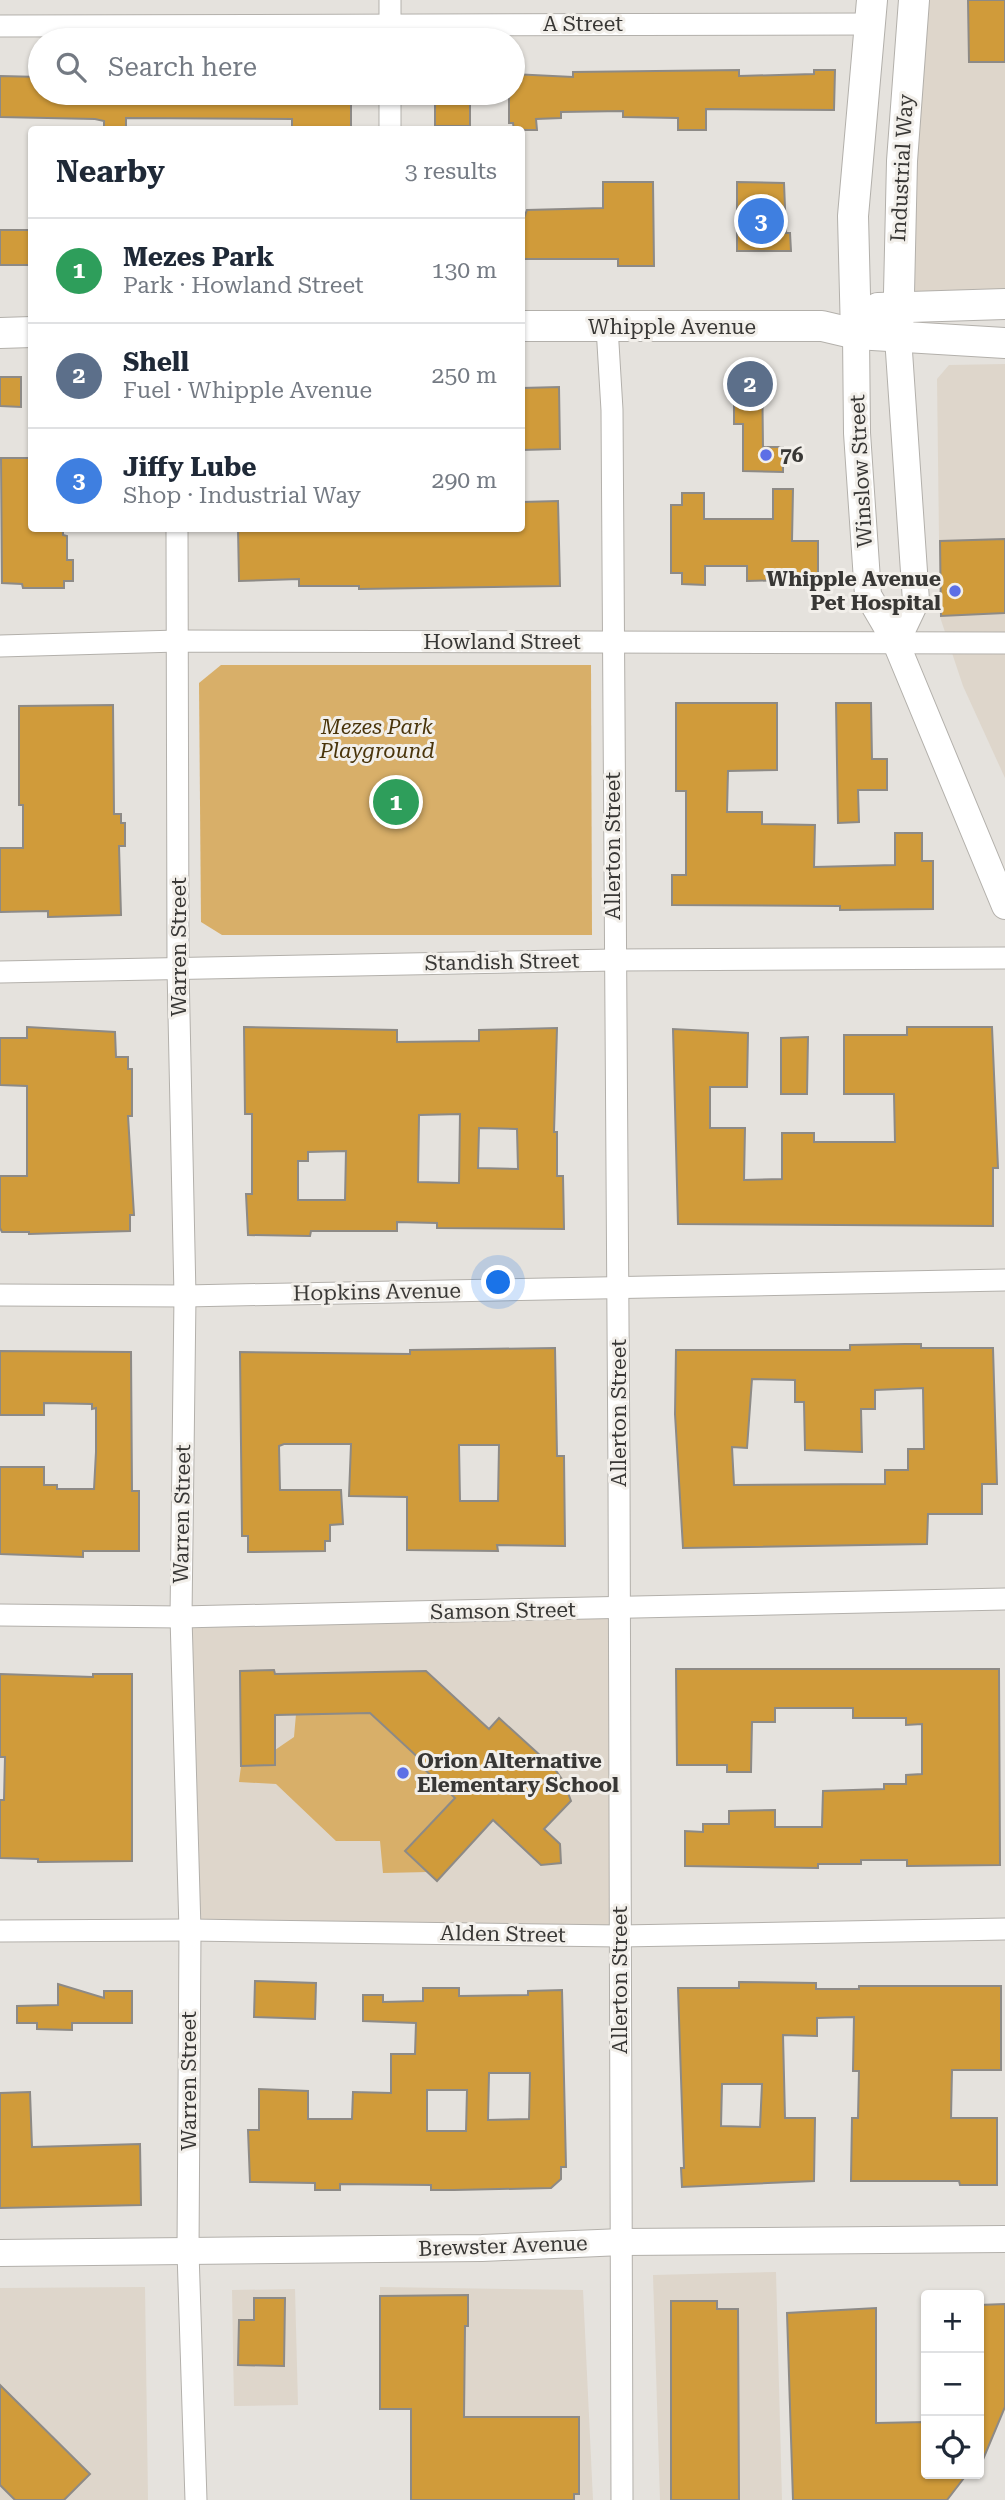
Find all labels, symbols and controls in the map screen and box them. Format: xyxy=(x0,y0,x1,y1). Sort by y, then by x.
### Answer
street label: A Street xyxy=(543,12,623,36)
search box xyxy=(28,28,525,105)
icon: search xyxy=(52,48,90,86)
text: Search here xyxy=(108,52,257,82)
street label: Industrial Way xyxy=(886,93,918,243)
text: Nearby xyxy=(56,154,165,189)
text: 3 results xyxy=(405,158,497,185)
pin: 3 xyxy=(738,195,784,247)
text: Mezes Park xyxy=(123,242,274,272)
text: 1 xyxy=(73,257,85,284)
text: 130 m xyxy=(432,257,497,284)
text: Park · Howland Street xyxy=(123,272,364,299)
street label: Whipple Avenue xyxy=(588,315,756,339)
text: Shell xyxy=(123,347,189,377)
pin: 2 xyxy=(727,358,773,410)
text: 2 xyxy=(73,362,85,389)
text: 250 m xyxy=(432,362,497,389)
text: Fuel · Whipple Avenue xyxy=(123,377,372,404)
street label: Winslow Street xyxy=(845,394,877,548)
place label: 76 xyxy=(780,443,804,467)
marker: 76 xyxy=(758,447,774,463)
text: Jiffy Lube xyxy=(123,452,257,482)
text: 3 xyxy=(73,467,85,494)
text: 290 m xyxy=(432,467,497,494)
text: Shop · Industrial Way xyxy=(123,482,361,509)
place label: Whipple Avenue Pet Hospital xyxy=(766,567,941,615)
marker: Whipple Avenue Pet Hospital xyxy=(947,583,963,599)
street label: Howland Street xyxy=(423,630,581,654)
park label: Mezes Park Playground xyxy=(319,715,435,763)
street label: Allerton Street xyxy=(601,772,625,920)
pin: 1 xyxy=(373,776,419,828)
street label: Warren Street xyxy=(167,877,191,1017)
street label: Standish Street xyxy=(424,949,580,975)
your location xyxy=(481,1265,515,1299)
street label: Hopkins Avenue xyxy=(293,1279,461,1305)
street label: Allerton Street xyxy=(607,1339,631,1487)
street label: Warren Street xyxy=(169,1444,195,1584)
street label: Samson Street xyxy=(430,1598,576,1624)
place label: Orion Alternative Elementary School xyxy=(417,1749,619,1797)
marker: Orion Alternative Elementary School xyxy=(395,1765,411,1781)
street label: Allerton Street xyxy=(608,1906,632,2054)
street label: Alden Street xyxy=(440,1921,566,1947)
street label: Warren Street xyxy=(177,2011,201,2151)
street label: Brewster Avenue xyxy=(418,2231,588,2261)
map controls xyxy=(921,2290,984,2479)
button: + xyxy=(921,2290,984,2353)
button: − xyxy=(921,2353,984,2416)
button: locate xyxy=(921,2416,984,2479)

